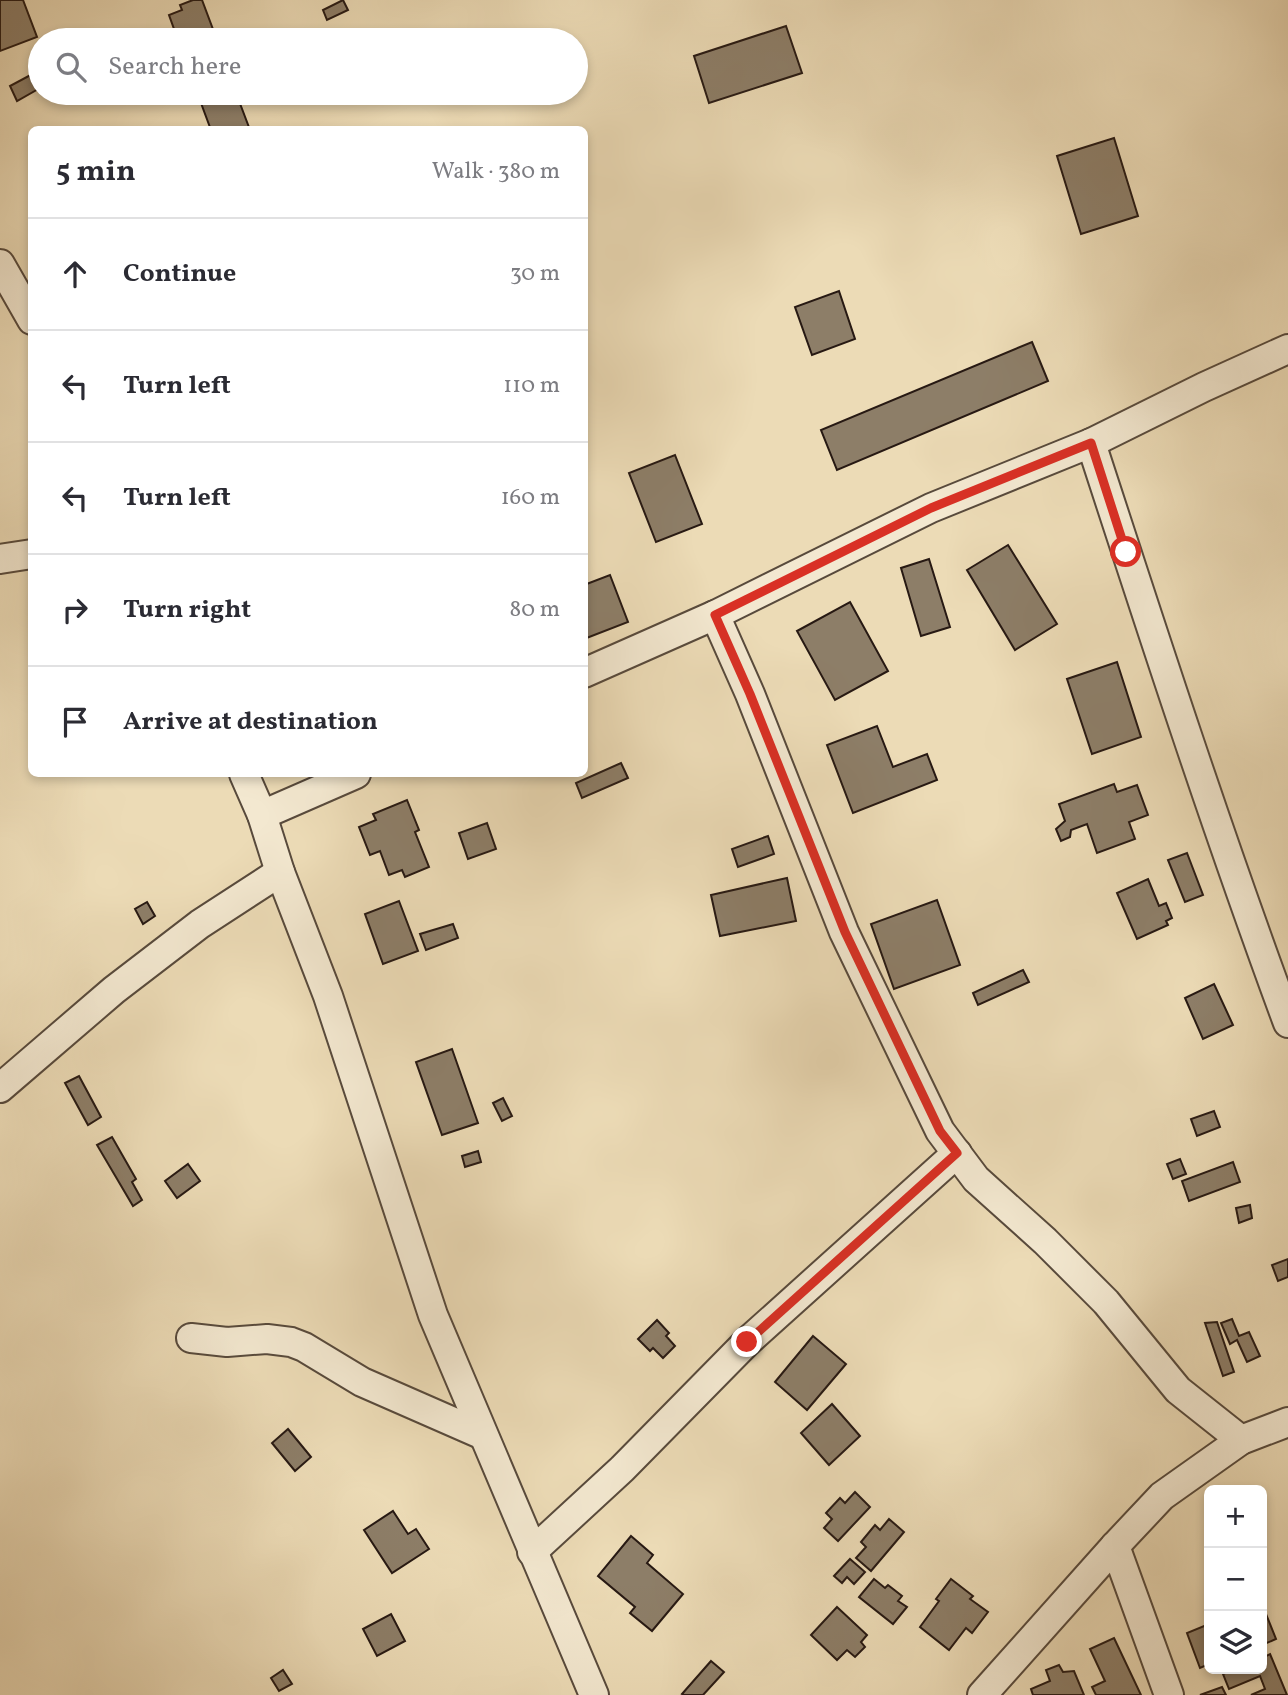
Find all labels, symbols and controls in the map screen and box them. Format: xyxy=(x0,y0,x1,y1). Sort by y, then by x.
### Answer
search box xyxy=(28,28,588,105)
icon: search xyxy=(52,48,90,86)
text: Search here xyxy=(108,49,241,85)
text: 5 min xyxy=(56,151,136,193)
text: Walk · 380 m xyxy=(432,156,560,188)
icon: ahead xyxy=(56,255,94,293)
text: Continue xyxy=(123,256,236,292)
text: 30 m xyxy=(510,258,560,290)
icon: left xyxy=(56,367,94,405)
text: Turn left xyxy=(123,368,231,404)
text: 110 m xyxy=(503,370,560,402)
icon: left xyxy=(56,479,94,517)
text: Turn left xyxy=(123,480,231,516)
text: 160 m xyxy=(501,482,560,514)
route start xyxy=(1110,536,1141,567)
icon: right xyxy=(56,591,94,629)
text: Turn right xyxy=(123,592,251,628)
text: 80 m xyxy=(510,594,560,626)
icon: arrive xyxy=(56,703,94,741)
text: Arrive at destination xyxy=(123,704,378,740)
route end xyxy=(731,1326,762,1357)
map controls xyxy=(1204,1485,1267,1674)
button: + xyxy=(1204,1485,1267,1548)
button: − xyxy=(1204,1548,1267,1611)
button: layers xyxy=(1204,1611,1267,1674)

